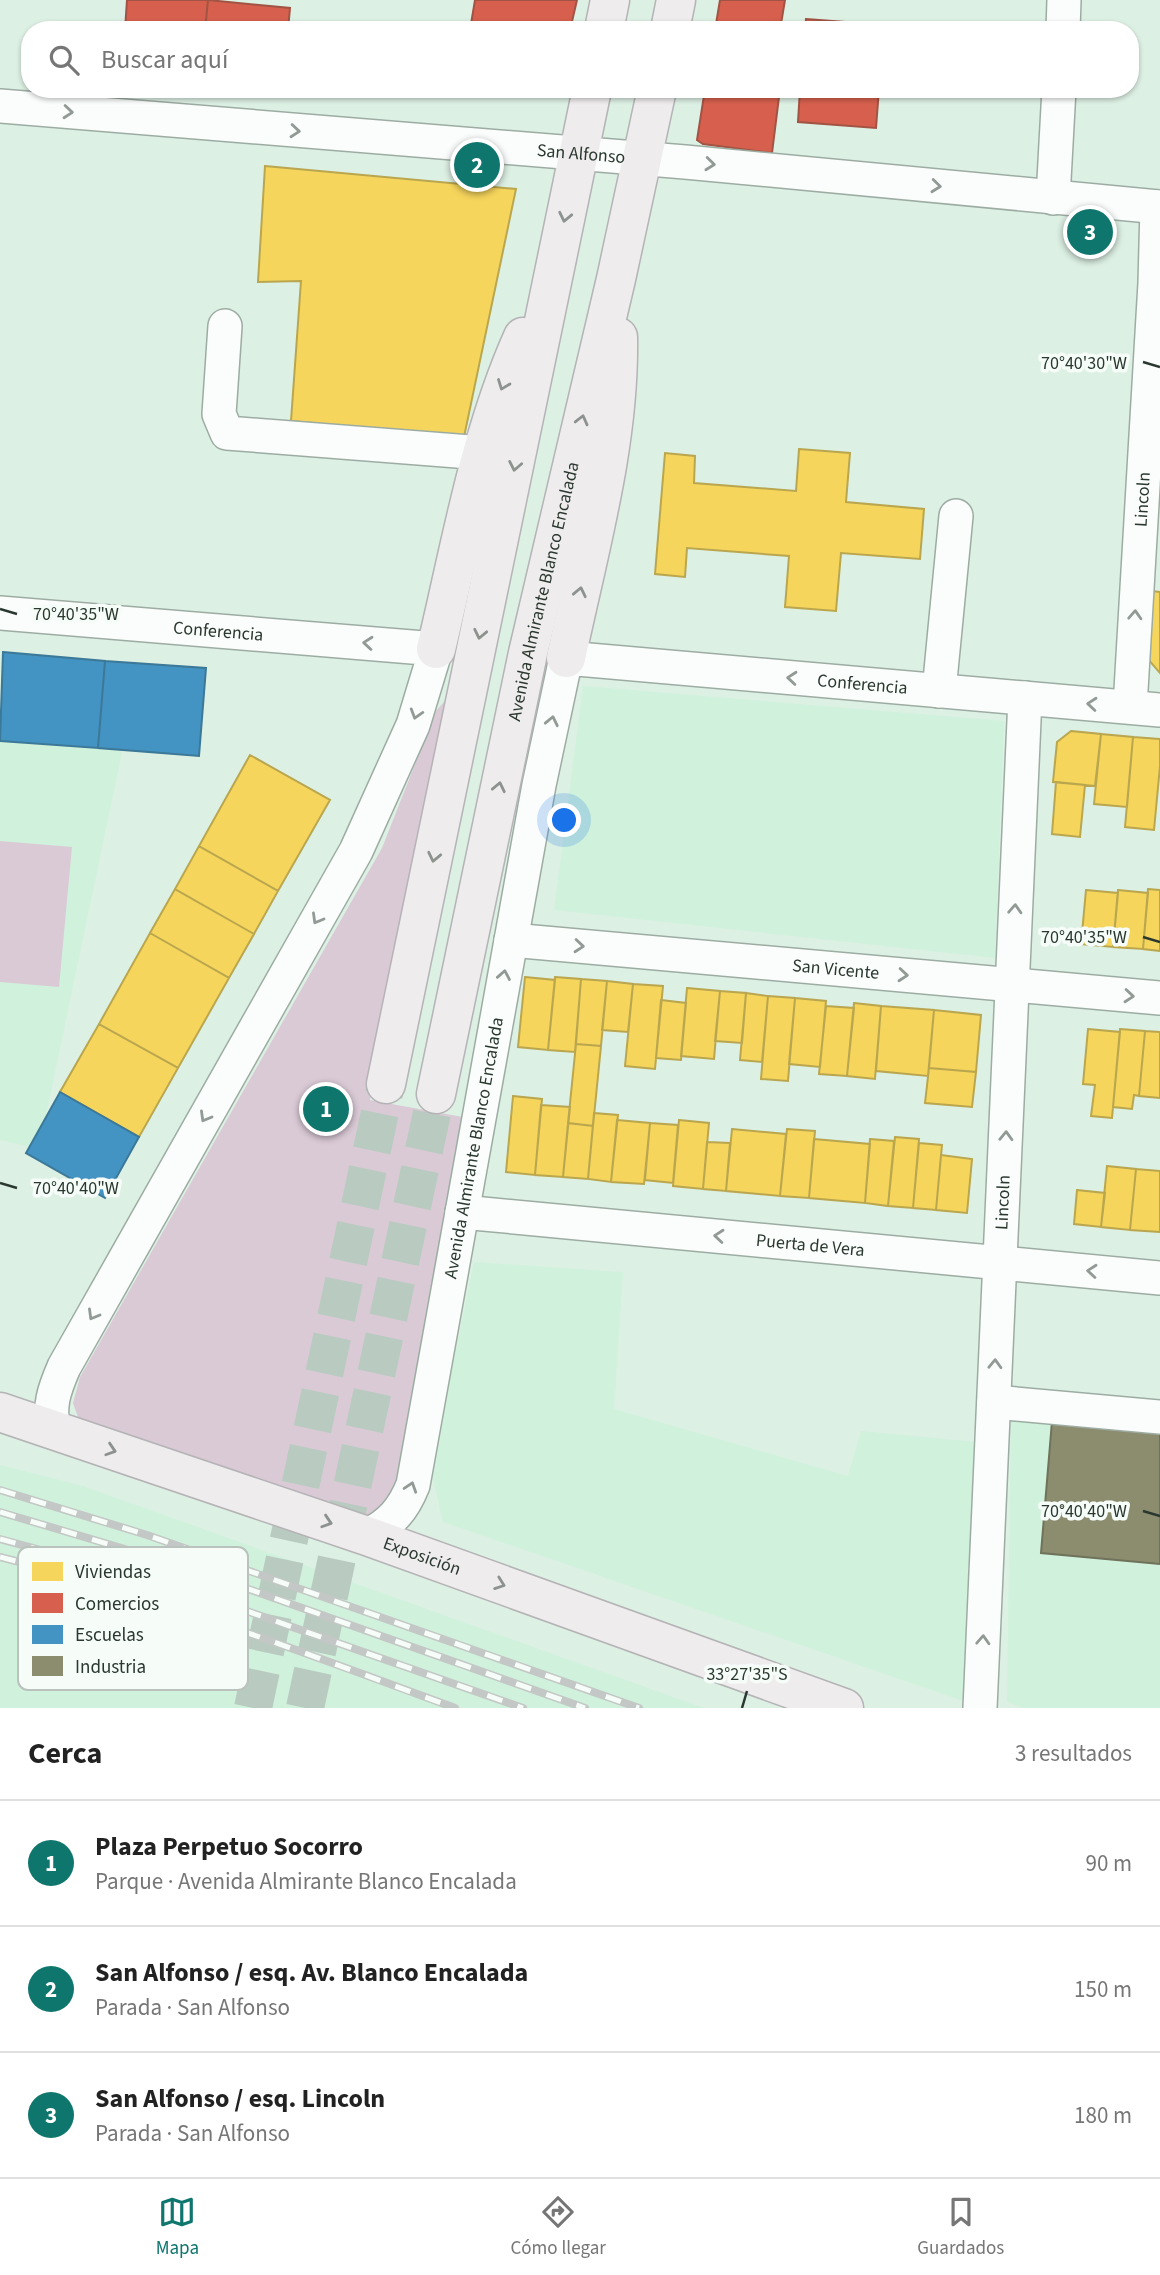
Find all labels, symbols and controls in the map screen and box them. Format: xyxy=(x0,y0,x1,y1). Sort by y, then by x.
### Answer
search box xyxy=(21,21,1139,98)
icon: search xyxy=(45,41,83,79)
text: Buscar aquí xyxy=(101,41,228,78)
one-way arrow xyxy=(63,104,74,119)
one-way arrow xyxy=(290,123,301,138)
street label: San Alfonso xyxy=(536,138,626,170)
pin: 2 xyxy=(454,139,500,191)
one-way arrow xyxy=(704,157,716,172)
one-way arrow xyxy=(930,179,942,194)
pin: 3 xyxy=(1067,206,1113,258)
one-way arrow xyxy=(558,211,573,223)
text: 70°40'30"W xyxy=(1041,351,1127,376)
one-way arrow xyxy=(498,379,512,391)
one-way arrow xyxy=(574,414,588,426)
street label: Avenida Almirante Blanco Encalada xyxy=(502,459,586,723)
one-way arrow xyxy=(508,460,523,472)
street label: Lincoln xyxy=(1129,471,1157,528)
one-way arrow xyxy=(572,586,586,598)
text: 70°40'35"W xyxy=(33,602,119,627)
one-way arrow xyxy=(1127,609,1142,620)
street label: Conferencia xyxy=(172,615,264,648)
one-way arrow xyxy=(474,628,489,640)
one-way arrow xyxy=(362,636,373,651)
street label: Conferencia xyxy=(816,668,909,701)
one-way arrow xyxy=(786,671,797,686)
one-way arrow xyxy=(1086,697,1097,712)
one-way arrow xyxy=(410,708,425,720)
one-way arrow xyxy=(544,715,559,727)
one-way arrow xyxy=(491,781,506,793)
your location xyxy=(547,803,581,837)
one-way arrow xyxy=(427,851,442,863)
one-way arrow xyxy=(1008,903,1023,914)
one-way arrow xyxy=(312,911,325,924)
text: 70°40'35"W xyxy=(1041,925,1127,950)
one-way arrow xyxy=(573,938,584,953)
street label: San Vicente xyxy=(791,953,880,986)
one-way arrow xyxy=(897,967,908,982)
one-way arrow xyxy=(496,969,511,981)
one-way arrow xyxy=(1124,988,1135,1003)
street label: Avenida Almirante Blanco Encalada xyxy=(438,1015,510,1281)
pin: 1 xyxy=(303,1083,349,1135)
one-way arrow xyxy=(200,1109,213,1122)
one-way arrow xyxy=(998,1131,1013,1142)
street label: Lincoln xyxy=(989,1174,1017,1231)
text: 70°40'40"W xyxy=(33,1176,119,1201)
street label: Puerta de Vera xyxy=(755,1228,866,1263)
one-way arrow xyxy=(713,1229,724,1244)
one-way arrow xyxy=(1086,1264,1097,1279)
one-way arrow xyxy=(88,1307,101,1320)
one-way arrow xyxy=(988,1358,1003,1369)
one-way arrow xyxy=(104,1442,117,1456)
one-way arrow xyxy=(403,1482,417,1494)
text: 70°40'40"W xyxy=(1041,1499,1127,1524)
one-way arrow xyxy=(320,1514,332,1529)
street label: Exposición xyxy=(380,1531,464,1582)
legend xyxy=(18,1547,248,1690)
text: Viviendas xyxy=(75,1559,151,1586)
one-way arrow xyxy=(494,1576,506,1590)
text: Comercios xyxy=(75,1591,159,1618)
text: Escuelas xyxy=(75,1622,144,1649)
one-way arrow xyxy=(976,1634,991,1645)
text: Industria xyxy=(75,1654,146,1681)
text: 33°27'35"S xyxy=(706,1662,788,1687)
text: Cerca xyxy=(28,1732,102,1775)
text: 3 resultados xyxy=(1015,1737,1132,1770)
text: Plaza Perpetuo Socorro xyxy=(95,1828,363,1865)
text: 1 xyxy=(45,1847,57,1880)
text: 90 m xyxy=(1085,1847,1132,1880)
text: Parque · Avenida Almirante Blanco Encalada xyxy=(95,1865,517,1898)
text: San Alfonso / esq. Av. Blanco Encalada xyxy=(95,1954,528,1991)
text: 2 xyxy=(45,1973,57,2006)
text: 150 m xyxy=(1074,1973,1132,2006)
text: Parada · San Alfonso xyxy=(95,1991,290,2024)
text: San Alfonso / esq. Lincoln xyxy=(95,2080,385,2117)
text: 3 xyxy=(45,2099,57,2132)
text: 180 m xyxy=(1074,2099,1132,2132)
text: Parada · San Alfonso xyxy=(95,2117,290,2150)
tab: Mapa xyxy=(156,2193,199,2262)
tab: Cómo llegar xyxy=(510,2193,606,2262)
tab: Guardados xyxy=(917,2193,1004,2262)

